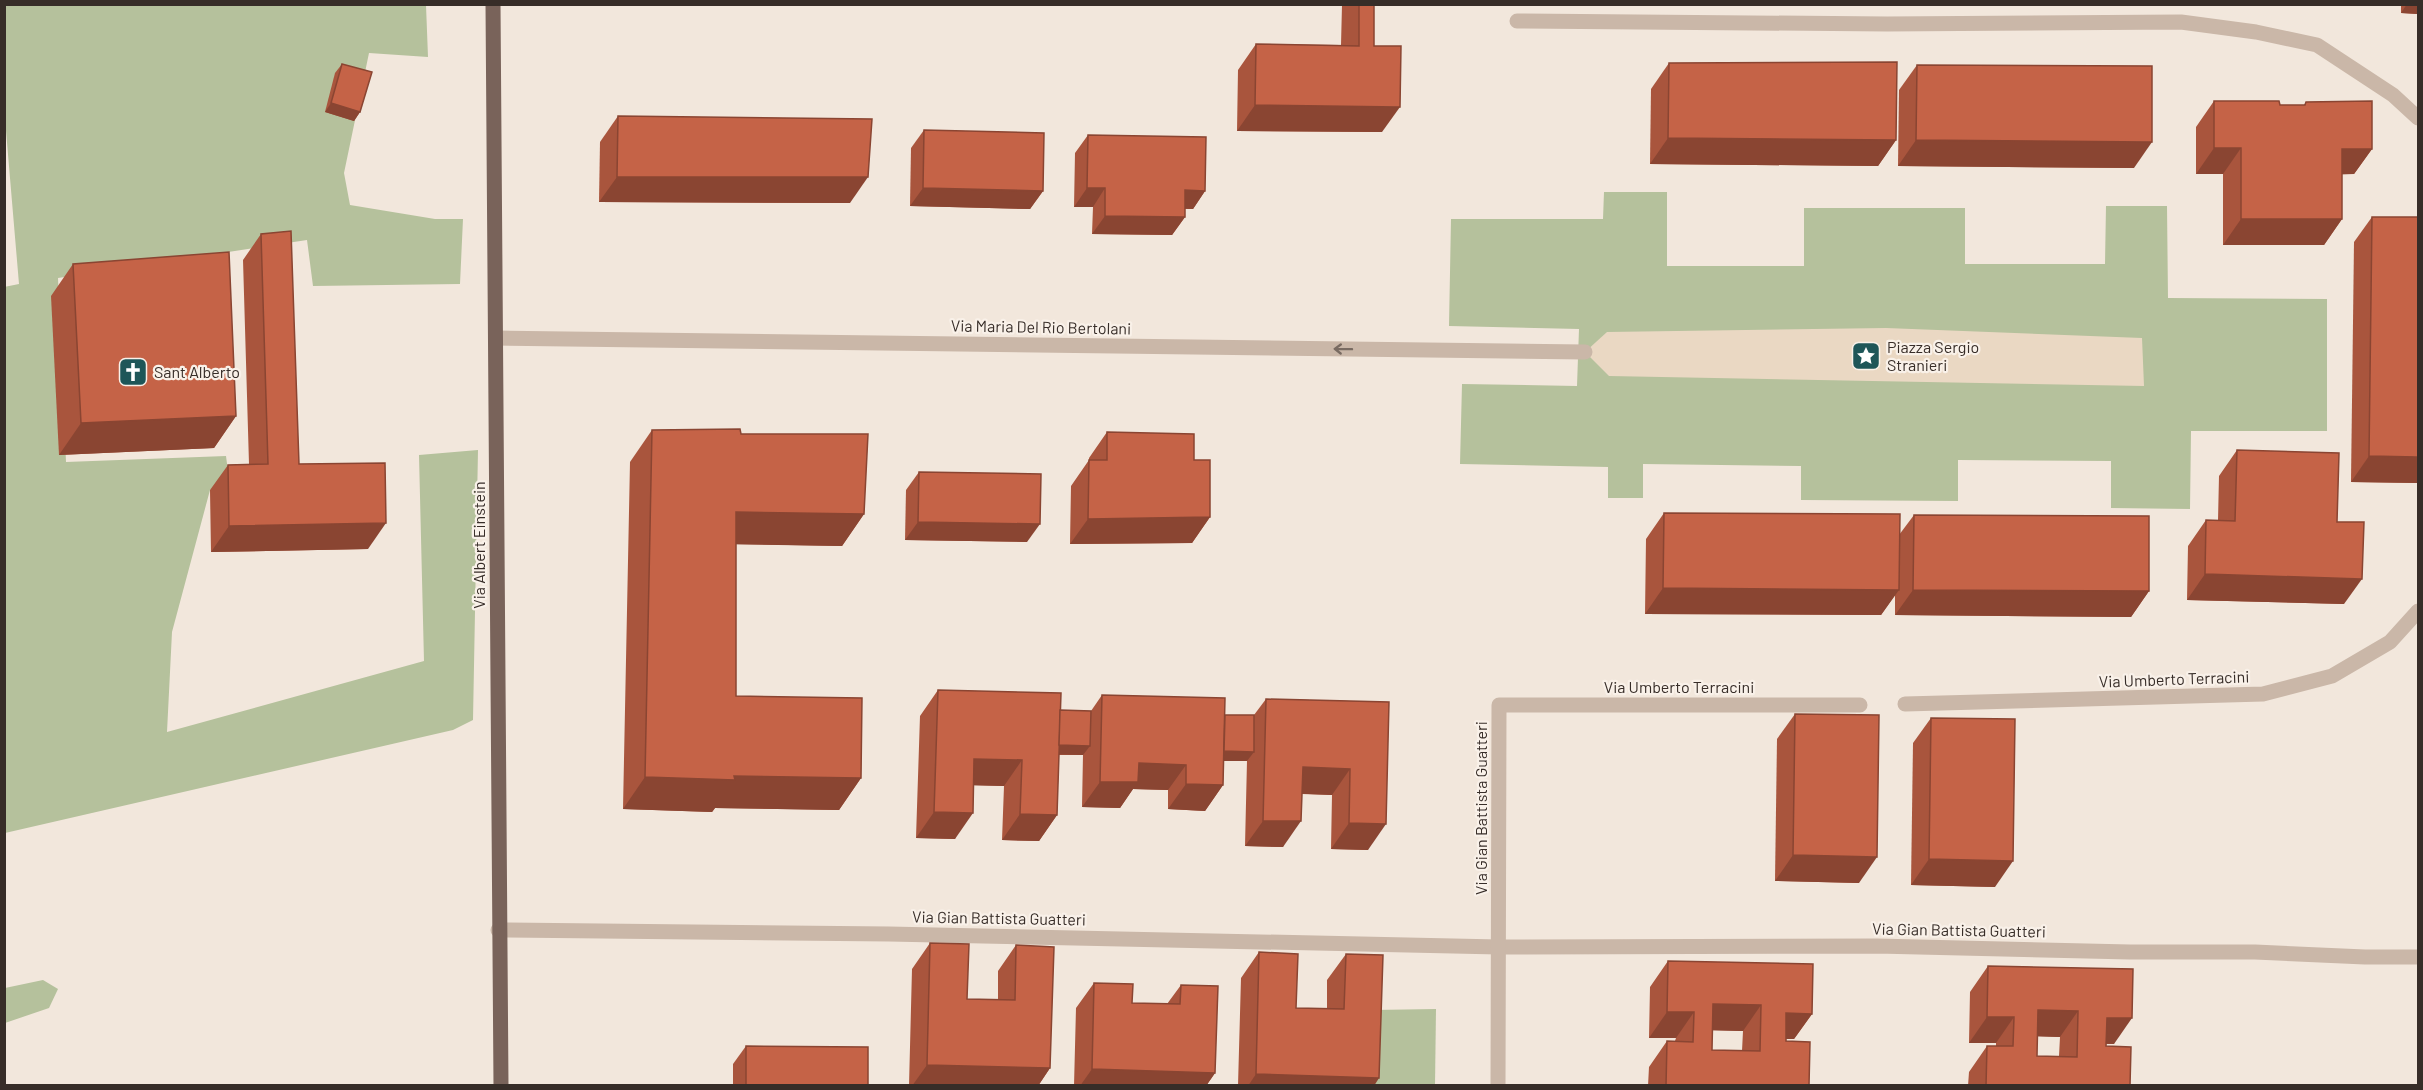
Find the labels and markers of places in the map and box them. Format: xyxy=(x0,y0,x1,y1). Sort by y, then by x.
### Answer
place label: Piazza Sergio Stranieri xyxy=(1887,337,1979,374)
place icon: Piazza Sergio Stranieri xyxy=(1850,340,1882,372)
church icon: Sant Alberto xyxy=(117,356,149,388)
place label: Sant Alberto xyxy=(154,362,240,381)

